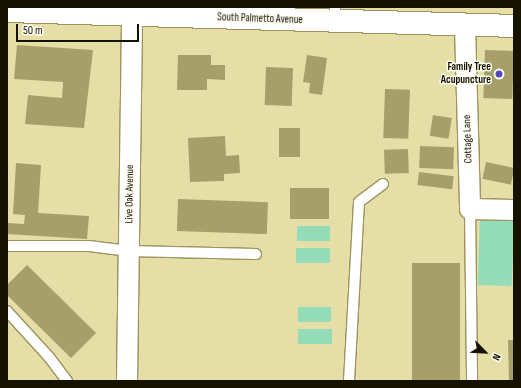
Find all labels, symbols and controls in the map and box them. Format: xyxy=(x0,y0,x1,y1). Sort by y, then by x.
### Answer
street label: South Palmetto Avenue xyxy=(217,11,303,27)
scale bar xyxy=(18,16,141,42)
text: 50 m xyxy=(23,23,43,38)
place label: Family Tree Acupuncture xyxy=(441,61,491,87)
marker: Family Tree Acupuncture xyxy=(494,69,504,79)
street label: Cottage Lane xyxy=(461,114,475,164)
street label: Live Oak Avenue xyxy=(123,164,137,224)
north arrow xyxy=(465,332,505,372)
text: N xyxy=(489,352,504,362)

